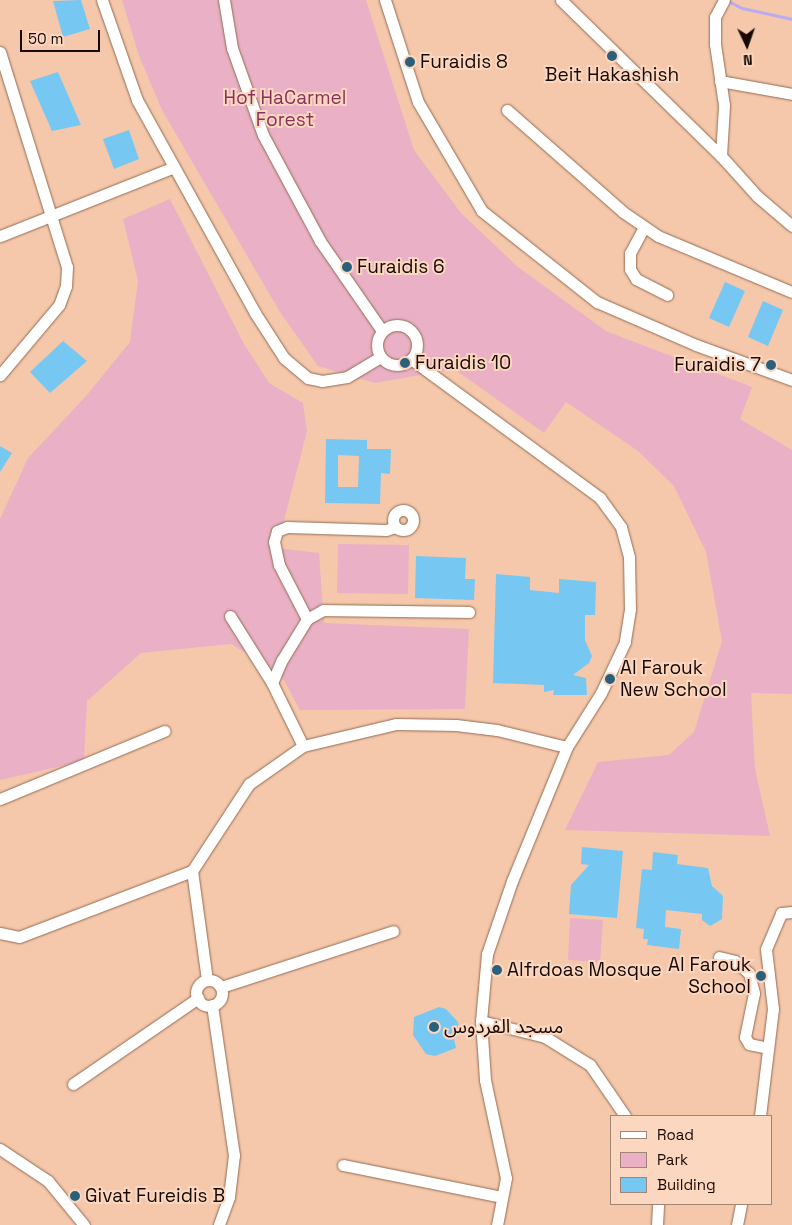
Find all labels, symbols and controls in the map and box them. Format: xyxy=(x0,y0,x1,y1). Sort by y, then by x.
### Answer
scale bar xyxy=(22,20,102,52)
north arrow xyxy=(722,20,772,70)
text: 50 m xyxy=(28,29,63,48)
marker: Beit Hakashish xyxy=(606,50,618,62)
place label: Furaidis 8 xyxy=(420,51,508,73)
text: N xyxy=(743,51,753,69)
marker: Furaidis 8 xyxy=(404,56,416,68)
place label: Beit Hakashish xyxy=(545,64,679,86)
park label: Hof HaCarmel Forest xyxy=(223,87,347,131)
place label: Furaidis 6 xyxy=(357,256,445,278)
marker: Furaidis 6 xyxy=(341,261,353,273)
place label: Furaidis 10 xyxy=(415,352,511,374)
place label: Furaidis 7 xyxy=(674,354,761,376)
marker: Furaidis 10 xyxy=(399,357,411,369)
marker: Furaidis 7 xyxy=(765,359,777,371)
place label: Al Farouk New School xyxy=(620,657,727,701)
marker: Al Farouk New School xyxy=(604,673,616,685)
place label: Al Farouk School xyxy=(668,954,751,998)
place label: Alfrdoas Mosque xyxy=(507,959,662,981)
marker: Alfrdoas Mosque xyxy=(491,964,503,976)
marker: Al Farouk School xyxy=(755,970,767,982)
place label: مسجد الفردوس xyxy=(444,1016,564,1038)
marker: مسجد الفردوس xyxy=(428,1021,440,1033)
legend xyxy=(610,1115,772,1205)
text: Road xyxy=(657,1125,694,1144)
text: Park xyxy=(657,1150,688,1169)
text: Building xyxy=(657,1175,716,1194)
place label: Givat Fureidis B xyxy=(85,1185,225,1207)
marker: Givat Fureidis B xyxy=(69,1190,81,1202)

